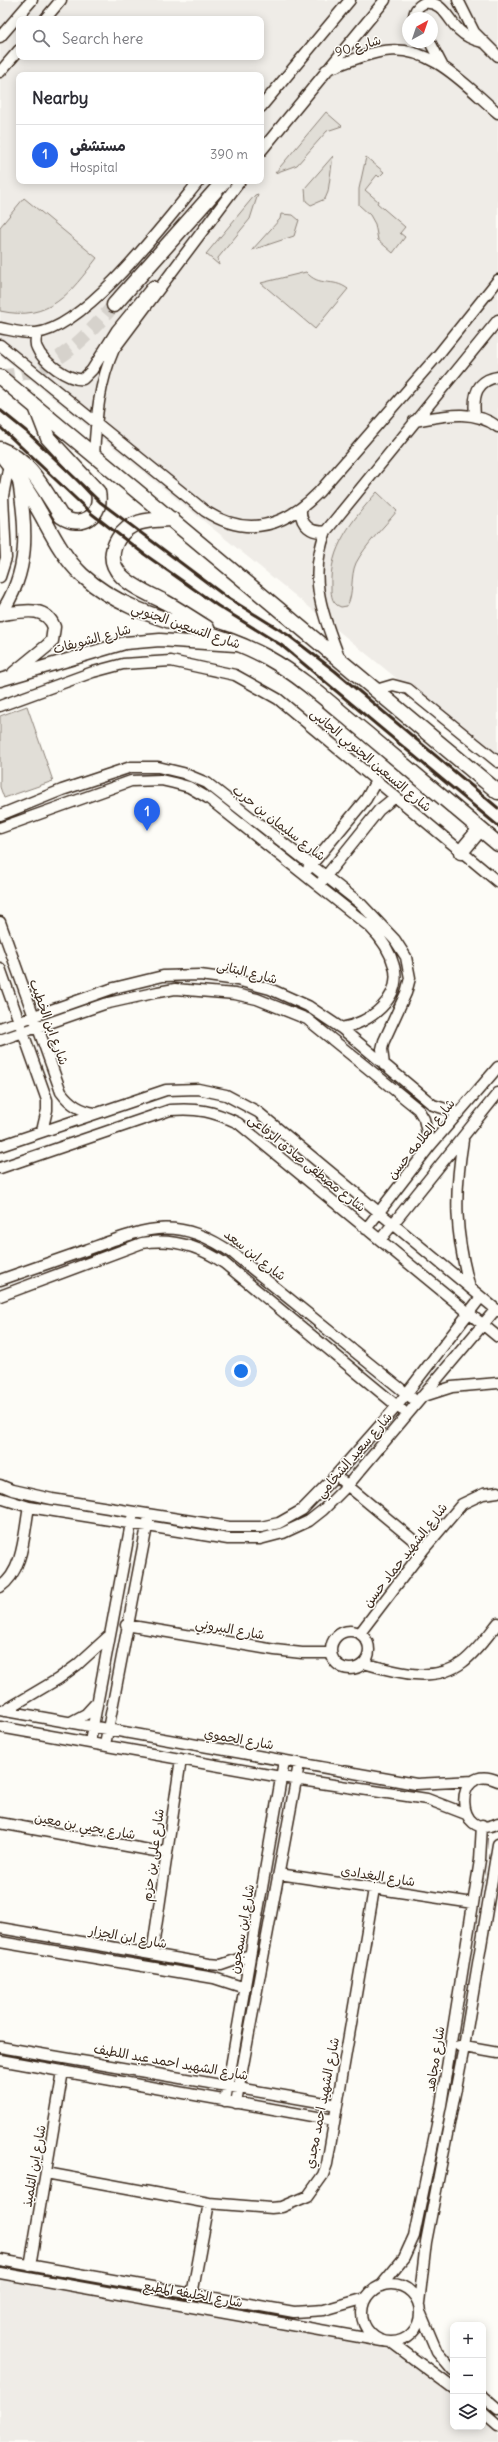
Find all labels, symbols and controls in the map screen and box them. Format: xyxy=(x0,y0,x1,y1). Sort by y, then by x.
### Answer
north arrow xyxy=(402,12,438,48)
search box xyxy=(16,16,264,60)
icon: search xyxy=(30,27,52,49)
text: Search here xyxy=(62,29,143,48)
street label: شارع 90 xyxy=(333,31,383,62)
text: Nearby xyxy=(32,87,88,109)
text: مستشفى xyxy=(70,136,126,155)
text: 1 xyxy=(42,146,48,163)
text: 390 m xyxy=(210,146,248,163)
text: Hospital xyxy=(70,159,118,176)
street label: شارع التسعين الجنوبي xyxy=(128,599,243,655)
street label: شارع الشويفات xyxy=(51,620,133,659)
street label: شارع التسعين الجنوبي الجانبى xyxy=(305,704,435,818)
street label: شارع سليمان بن حرب xyxy=(228,781,329,865)
pin: 1 xyxy=(134,798,160,831)
street label: شارع البتانى xyxy=(215,956,279,989)
street label: شارع ابن الخطيب xyxy=(25,977,72,1068)
street label: شارع العلامه حسن xyxy=(383,1095,459,1183)
street label: شارع مصطفى صادق الرفاعى xyxy=(244,1110,369,1216)
street label: شارع ابن سعد xyxy=(220,1226,289,1285)
your location xyxy=(231,1361,251,1381)
street label: شارع سعيد الشخامي xyxy=(312,1409,398,1503)
street label: شارع الشهيد حماد حسن xyxy=(359,1499,452,1611)
street label: شارع البيروني xyxy=(194,1615,266,1646)
street label: شارع الحموي xyxy=(203,1725,275,1754)
street label: شارع على بن حزم xyxy=(138,1807,170,1903)
street label: شارع يحيي بن معين xyxy=(33,1809,137,1846)
street label: شارع البغدادى xyxy=(339,1862,416,1891)
street label: شارع ابن سمجون xyxy=(226,1883,259,1975)
street label: شارع ابن الجزار xyxy=(87,1922,168,1953)
street label: شارع مجاهد xyxy=(421,2025,450,2093)
street label: شارع الشهيد احمد مجدي xyxy=(301,2036,344,2170)
street label: شارع الشهيد احمد عبد اللطيف xyxy=(92,2040,250,2085)
street label: شارع ابن التلميذ xyxy=(18,2123,51,2209)
street label: شارع الخليفه المطيع xyxy=(142,2277,244,2313)
map controls xyxy=(450,2322,486,2430)
button: + xyxy=(450,2322,486,2358)
button: − xyxy=(450,2358,486,2394)
button: layers xyxy=(450,2394,486,2430)

